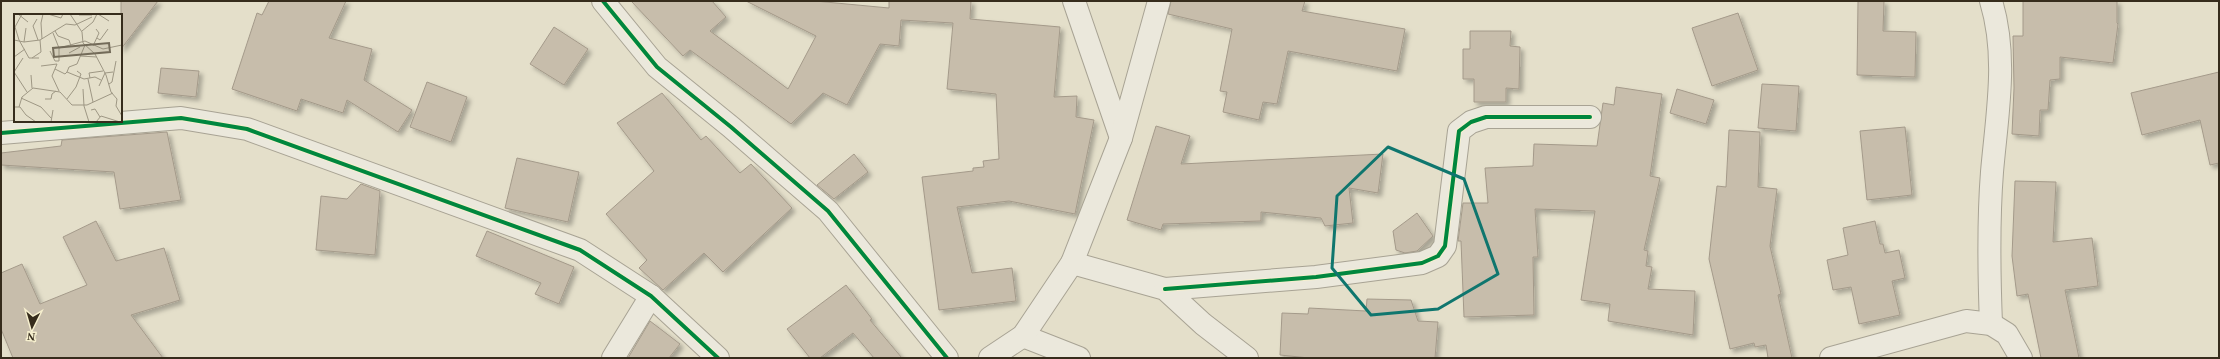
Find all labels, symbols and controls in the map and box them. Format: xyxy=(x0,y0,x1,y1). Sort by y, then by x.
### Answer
inset map xyxy=(14,14,122,122)
north arrow xyxy=(12,307,52,347)
text: N xyxy=(27,331,36,343)

